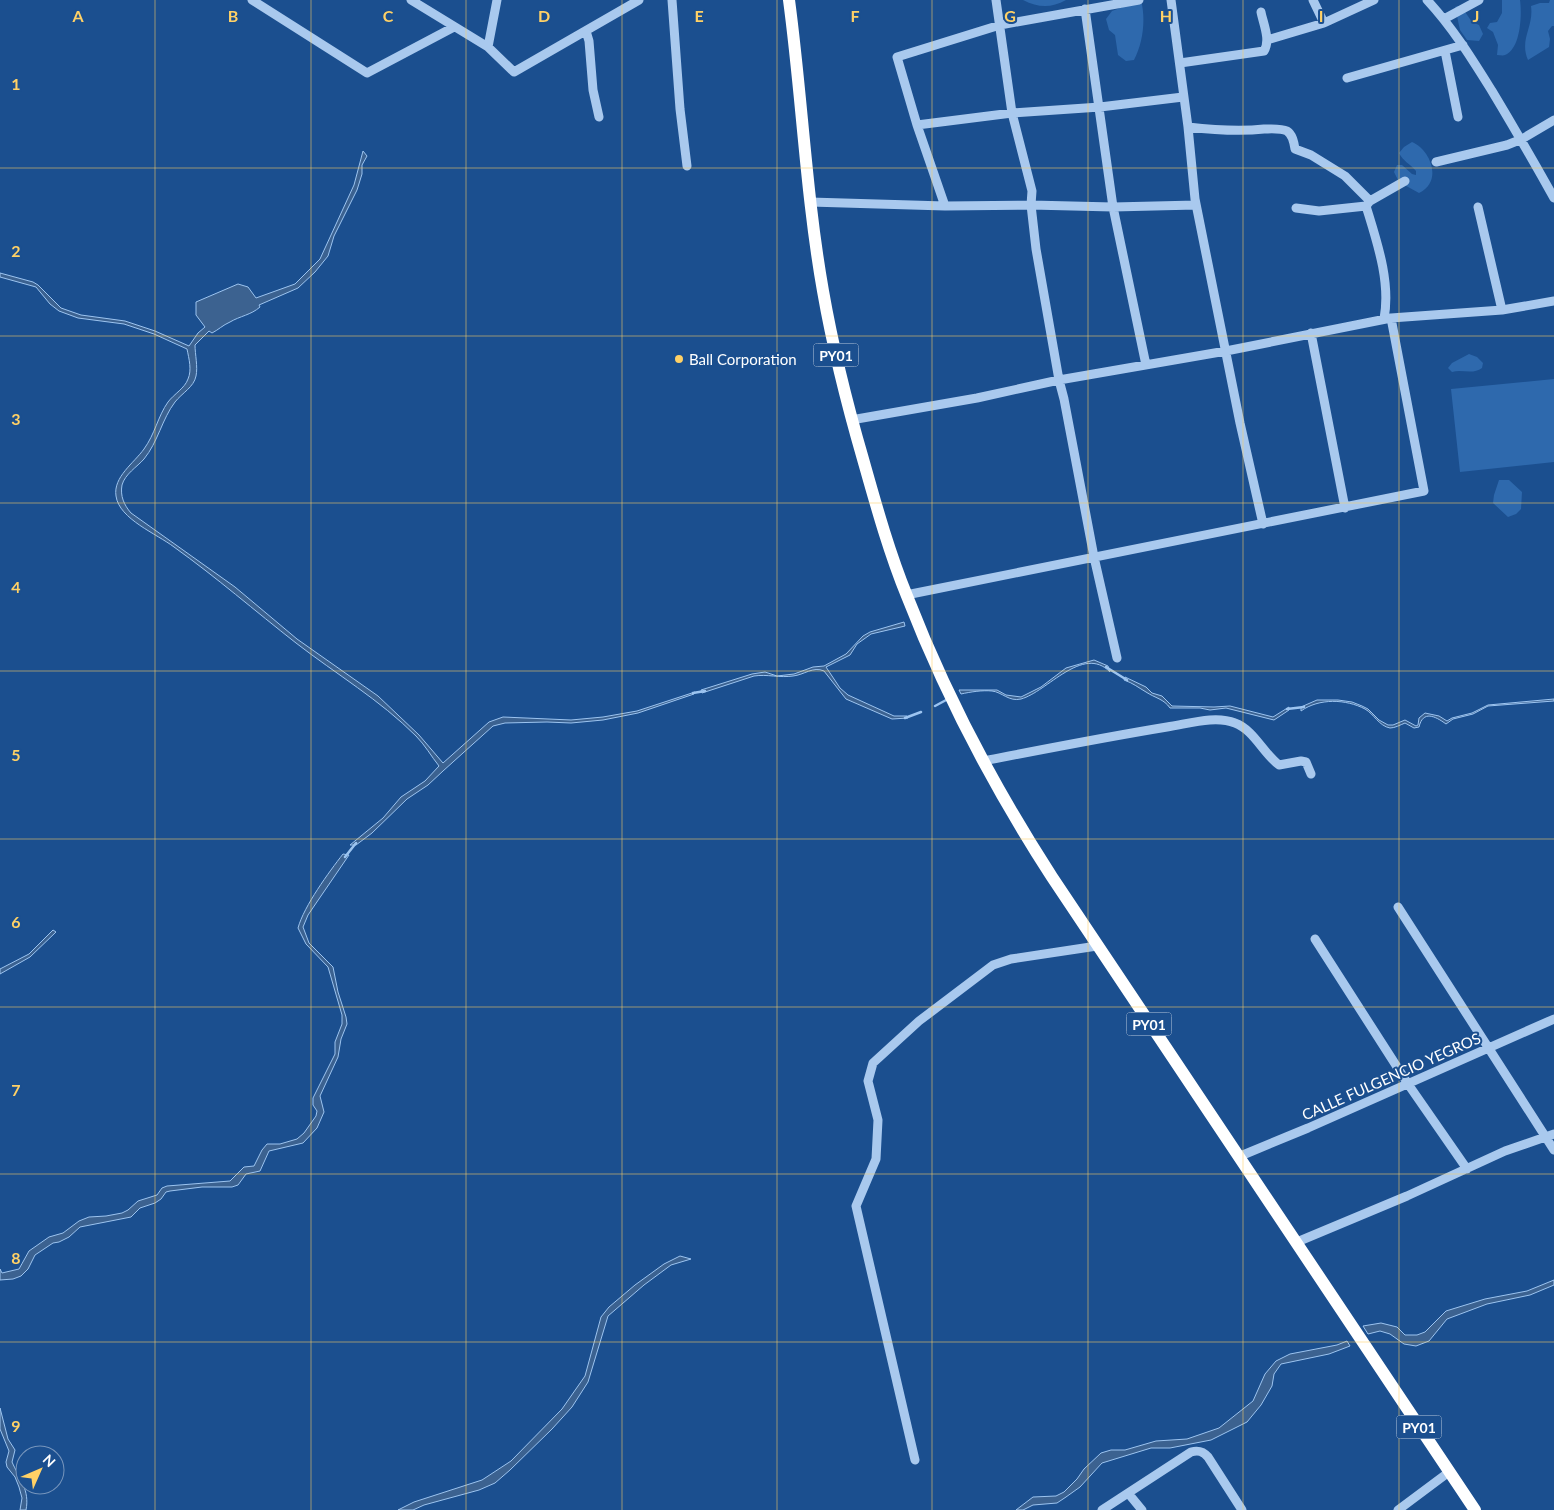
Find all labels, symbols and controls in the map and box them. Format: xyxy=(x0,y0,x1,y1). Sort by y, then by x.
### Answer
text: A xyxy=(71,6,84,25)
text: B xyxy=(228,6,238,25)
text: C xyxy=(383,6,394,25)
text: D xyxy=(538,6,550,25)
text: E xyxy=(694,6,704,25)
text: F xyxy=(850,6,860,25)
text: G xyxy=(1004,6,1016,25)
text: H xyxy=(1160,6,1172,25)
text: I xyxy=(1319,6,1323,25)
text: J xyxy=(1473,6,1479,25)
text: 1 xyxy=(11,74,21,93)
text: 2 xyxy=(11,241,21,260)
road number: PY01 xyxy=(814,344,858,366)
place label: Ball Corporation xyxy=(689,350,797,368)
marker: Ball Corporation xyxy=(673,353,685,365)
text: 3 xyxy=(11,409,21,428)
text: 4 xyxy=(11,577,21,596)
text: 5 xyxy=(11,745,21,764)
text: 6 xyxy=(11,912,21,931)
road number: PY01 xyxy=(1126,1012,1172,1036)
street label: CALLE FULGENCIO YEGROS xyxy=(1299,1028,1483,1124)
text: 7 xyxy=(11,1080,21,1099)
text: 8 xyxy=(11,1248,21,1267)
road number: PY01 xyxy=(1396,1415,1442,1438)
text: 9 xyxy=(11,1416,21,1435)
north arrow xyxy=(15,1445,65,1495)
text: N xyxy=(40,1451,59,1470)

